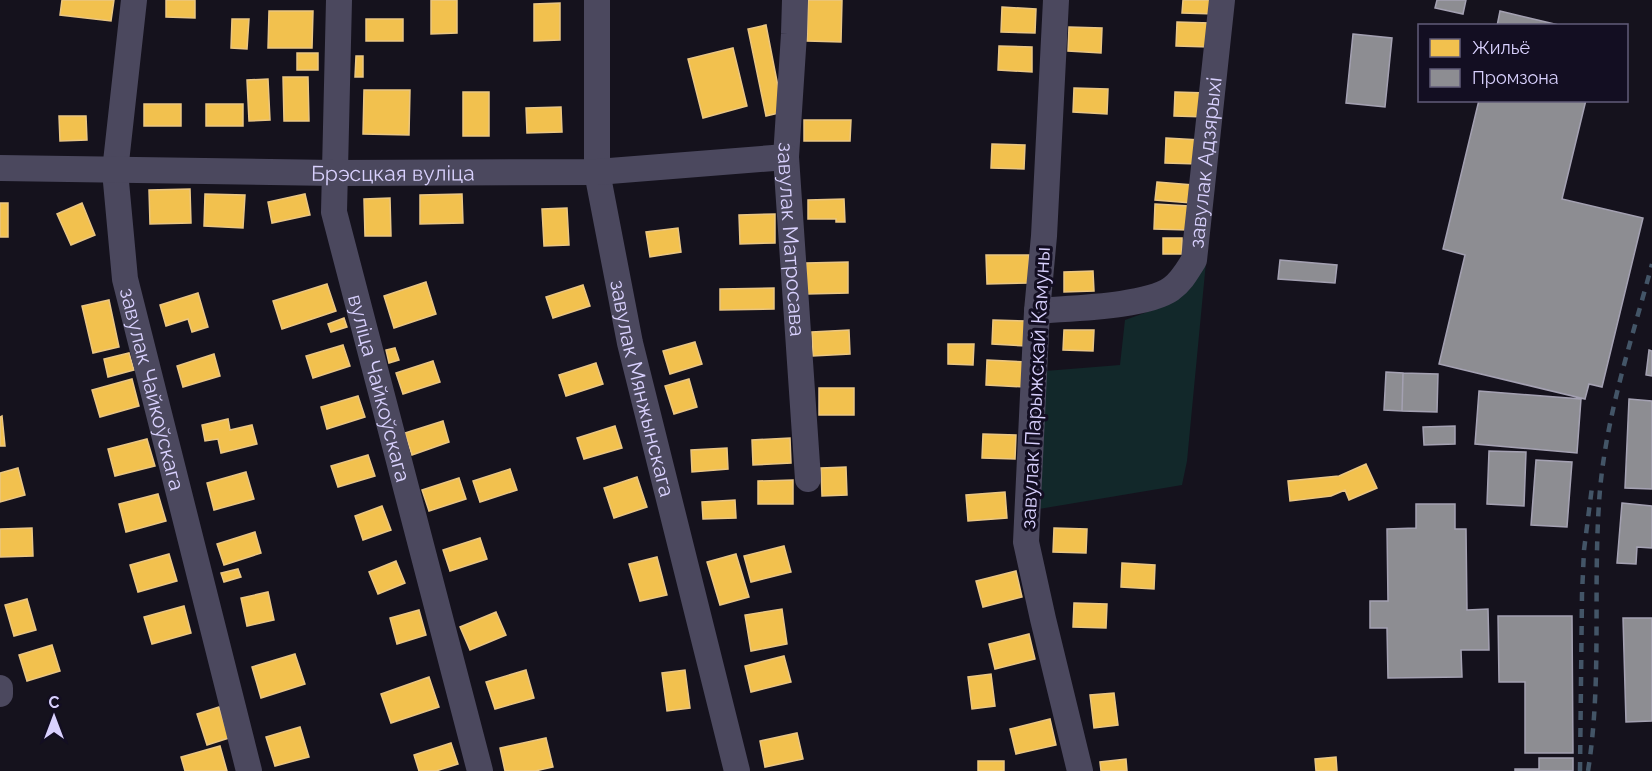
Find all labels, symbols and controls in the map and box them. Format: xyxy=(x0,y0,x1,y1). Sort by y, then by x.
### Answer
legend xyxy=(1418,24,1628,102)
text: Жильё xyxy=(1472,37,1530,58)
text: Промзона xyxy=(1472,67,1559,88)
street label: завулак Адзярыхі xyxy=(1183,76,1226,250)
street label: завулак Матросава xyxy=(773,142,811,337)
street label: Брэсцкая вуліца xyxy=(311,160,475,186)
street label: завулак Парыжскай Камуны xyxy=(1015,246,1055,530)
street label: завулак Мянжынскага xyxy=(606,278,680,499)
street label: завулак Чайкоўскага xyxy=(115,285,190,493)
street label: вуліца Чайкоўскага xyxy=(344,292,416,485)
north arrow xyxy=(24,687,84,747)
text: С xyxy=(49,693,60,712)

